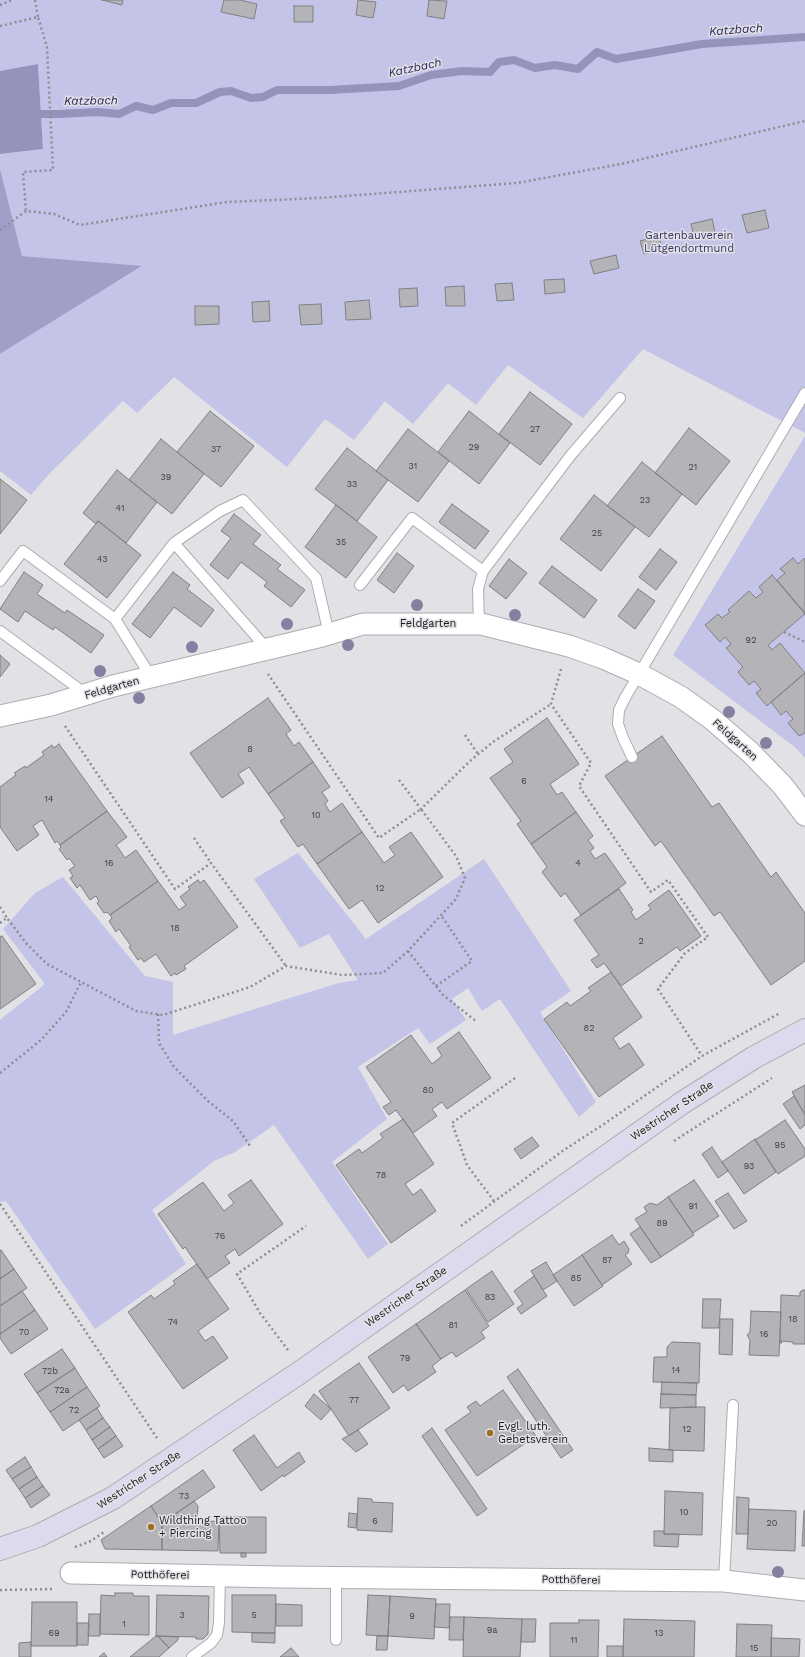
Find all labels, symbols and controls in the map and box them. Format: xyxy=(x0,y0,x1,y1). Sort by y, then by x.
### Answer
water label: Katzbach xyxy=(709,21,763,39)
water label: Katzbach xyxy=(387,55,443,81)
water label: Katzbach xyxy=(64,93,118,109)
park label: Gartenbauverein Lütgendortmund xyxy=(644,229,734,255)
house number: 27 xyxy=(530,424,540,434)
house number: 29 xyxy=(469,442,479,452)
house number: 37 xyxy=(211,444,221,454)
house number: 31 xyxy=(409,461,417,471)
house number: 21 xyxy=(689,462,697,472)
house number: 39 xyxy=(161,472,171,482)
house number: 33 xyxy=(347,479,357,489)
house number: 23 xyxy=(640,495,650,505)
house number: 41 xyxy=(116,503,124,513)
house number: 25 xyxy=(592,528,602,538)
house number: 35 xyxy=(336,537,346,547)
house number: 43 xyxy=(97,554,107,564)
street label: Feldgarten xyxy=(400,617,456,631)
house number: 92 xyxy=(746,635,756,645)
street label: Feldgarten xyxy=(83,674,141,702)
street label: Feldgarten xyxy=(710,716,760,764)
house number: 8 xyxy=(247,744,253,754)
house number: 6 xyxy=(521,776,527,786)
house number: 14 xyxy=(44,794,54,804)
house number: 10 xyxy=(311,810,321,820)
house number: 16 xyxy=(105,858,113,868)
house number: 4 xyxy=(575,858,581,868)
house number: 12 xyxy=(376,883,384,893)
house number: 18 xyxy=(170,923,180,933)
house number: 2 xyxy=(638,936,644,946)
house number: 82 xyxy=(584,1023,594,1033)
street label: Westricher Straße xyxy=(628,1078,716,1144)
house number: 80 xyxy=(422,1085,434,1095)
house number: 95 xyxy=(775,1140,785,1150)
house number: 93 xyxy=(744,1161,754,1171)
house number: 78 xyxy=(376,1170,386,1180)
house number: 91 xyxy=(688,1201,698,1211)
house number: 89 xyxy=(656,1218,668,1228)
house number: 76 xyxy=(215,1231,225,1241)
house number: 87 xyxy=(602,1255,612,1265)
street label: Westricher Straße xyxy=(362,1264,450,1330)
house number: 85 xyxy=(571,1273,581,1283)
house number: 83 xyxy=(485,1292,495,1302)
house number: 18 xyxy=(788,1314,798,1324)
house number: 74 xyxy=(168,1317,178,1327)
house number: 81 xyxy=(448,1320,458,1330)
house number: 70 xyxy=(19,1327,29,1337)
house number: 16 xyxy=(760,1329,768,1339)
house number: 79 xyxy=(400,1353,410,1363)
house number: 14 xyxy=(671,1365,681,1375)
house number: 72b xyxy=(42,1366,58,1376)
house number: 72a xyxy=(54,1385,70,1395)
house number: 77 xyxy=(349,1395,359,1405)
house number: 72 xyxy=(69,1405,79,1415)
place label: Evgl. luth. Gebetsverein xyxy=(498,1420,568,1446)
house number: 12 xyxy=(683,1424,691,1434)
marker: Evgl. luth. Gebetsverein xyxy=(485,1428,495,1438)
street label: Westricher Straße xyxy=(95,1448,183,1512)
house number: 73 xyxy=(179,1491,189,1501)
house number: 10 xyxy=(679,1507,689,1517)
place label: Wildthing Tattoo + Piercing xyxy=(159,1514,247,1540)
house number: 6 xyxy=(372,1516,378,1526)
house number: 20 xyxy=(767,1518,777,1528)
marker: Wildthing Tattoo + Piercing xyxy=(146,1522,156,1532)
street label: Potthöferei xyxy=(130,1568,190,1582)
street label: Potthöferei xyxy=(541,1573,601,1587)
house number: 3 xyxy=(179,1610,185,1620)
house number: 5 xyxy=(251,1610,257,1620)
house number: 9 xyxy=(409,1611,415,1621)
house number: 1 xyxy=(122,1619,126,1629)
house number: 9a xyxy=(487,1625,497,1635)
house number: 69 xyxy=(48,1628,60,1638)
house number: 13 xyxy=(655,1628,663,1638)
house number: 11 xyxy=(570,1635,578,1645)
house number: 15 xyxy=(750,1643,758,1653)

